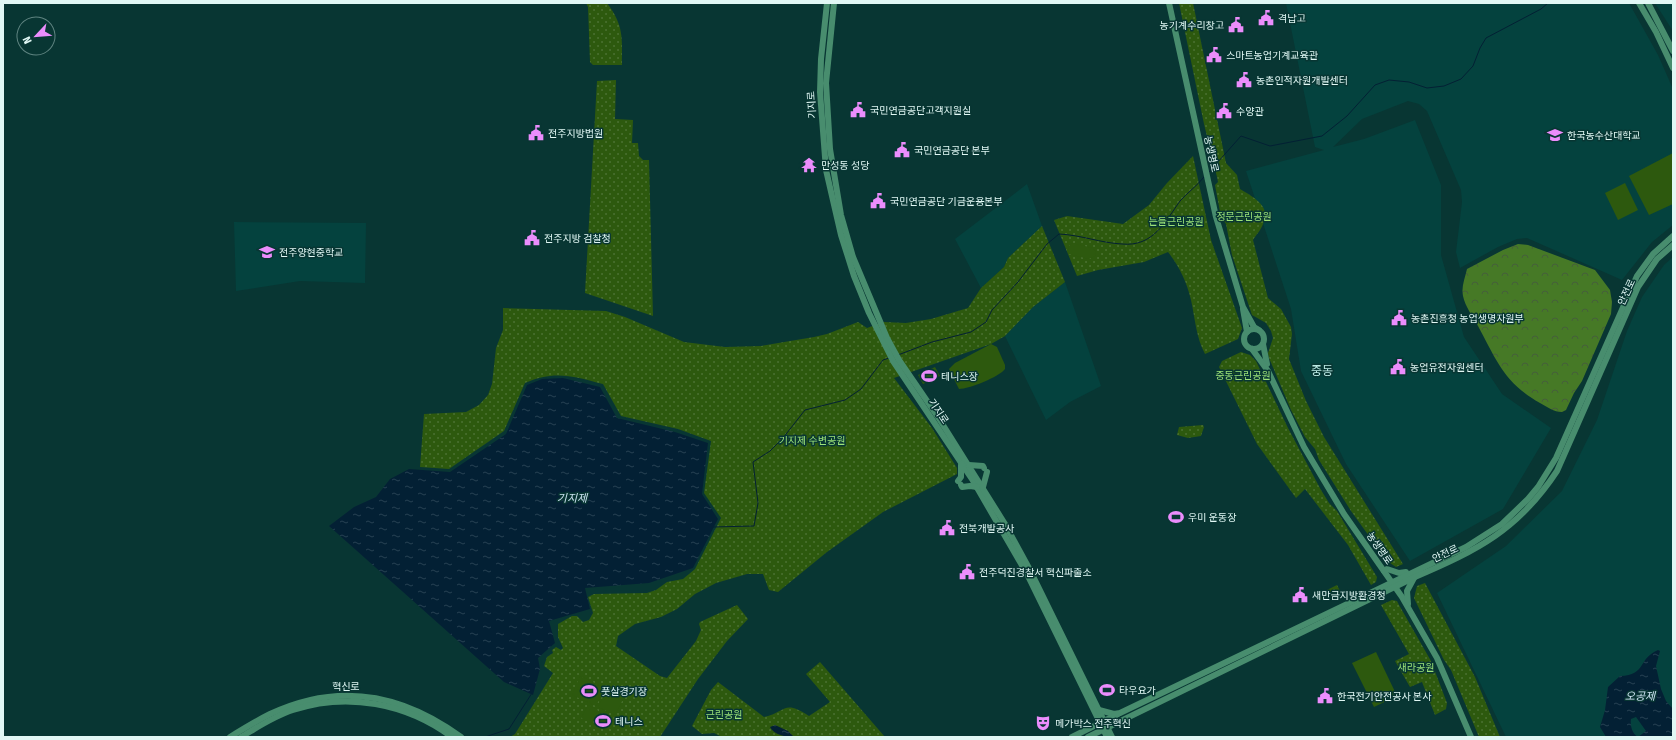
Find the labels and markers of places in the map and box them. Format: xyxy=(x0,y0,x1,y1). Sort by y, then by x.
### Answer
public building icon: 격납고 xyxy=(1257,9,1275,27)
place label: 격납고 xyxy=(1278,13,1306,25)
public building icon: 농기계수리창고 xyxy=(1227,16,1245,34)
place label: 농기계수리창고 xyxy=(1160,20,1224,32)
public building icon: 스마트농업기계교육관 xyxy=(1205,46,1223,64)
place label: 스마트농업기계교육관 xyxy=(1226,50,1319,62)
public building icon: 농촌인적자원개발센터 xyxy=(1235,71,1253,89)
place label: 농촌인적자원개발센터 xyxy=(1256,75,1348,87)
public building icon: 국민연금공단고객지원실 xyxy=(849,101,867,119)
public building icon: 수양관 xyxy=(1215,102,1233,120)
place label: 국민연금공단고객지원실 xyxy=(870,105,971,117)
place label: 수양관 xyxy=(1236,106,1264,118)
public building icon: 전주지방법원 xyxy=(527,124,545,142)
school or university icon: 한국농수산대학교 xyxy=(1546,126,1564,144)
place label: 전주지방법원 xyxy=(548,128,603,140)
place label: 한국농수산대학교 xyxy=(1567,130,1641,142)
public building icon: 국민연금공단 본부 xyxy=(893,141,911,159)
place label: 국민연금공단 본부 xyxy=(914,145,990,157)
temple icon: 만성동 성당 xyxy=(800,156,818,174)
place label: 만성동 성당 xyxy=(821,160,869,172)
public building icon: 국민연금공단 기금운용본부 xyxy=(869,192,887,210)
place label: 국민연금공단 기금운용본부 xyxy=(890,196,1003,208)
public building icon: 전주지방 검찰청 xyxy=(523,229,541,247)
place label: 전주지방 검찰청 xyxy=(544,233,611,245)
school or university icon: 전주양현중학교 xyxy=(258,243,276,261)
place label: 전주양현중학교 xyxy=(279,247,343,259)
public building icon: 농촌진흥청 농업생명자원부 xyxy=(1390,309,1408,327)
place label: 농촌진흥청 농업생명자원부 xyxy=(1411,313,1524,325)
public building icon: 농업유전자원센터 xyxy=(1389,358,1407,376)
place label: 농업유전자원센터 xyxy=(1410,362,1484,374)
sports icon: 테니스장 xyxy=(920,367,938,385)
place label: 테니스장 xyxy=(941,371,978,383)
sports icon: 우미 운동장 xyxy=(1167,508,1185,526)
place label: 우미 운동장 xyxy=(1188,512,1236,524)
public building icon: 전북개발공사 xyxy=(938,519,956,537)
place label: 전북개발공사 xyxy=(959,523,1015,535)
public building icon: 전주덕진경찰서 혁신파출소 xyxy=(958,563,976,581)
place label: 전주덕진경찰서 혁신파출소 xyxy=(979,567,1092,579)
public building icon: 새만금지방환경청 xyxy=(1291,586,1309,604)
place label: 새만금지방환경청 xyxy=(1312,590,1386,602)
sports icon: 타우요가 xyxy=(1098,681,1116,699)
sports icon: 풋살경기장 xyxy=(580,682,598,700)
place label: 타우요가 xyxy=(1119,685,1156,697)
place label: 풋살경기장 xyxy=(601,686,647,698)
public building icon: 한국전기안전공사 본사 xyxy=(1316,687,1334,705)
place label: 한국전기안전공사 본사 xyxy=(1337,691,1432,703)
sports icon: 테니스 xyxy=(594,712,612,730)
theatre icon: 메가박스 전주혁신 xyxy=(1034,714,1052,732)
place label: 테니스 xyxy=(615,716,643,728)
place label: 메가박스 전주혁신 xyxy=(1055,718,1131,730)

